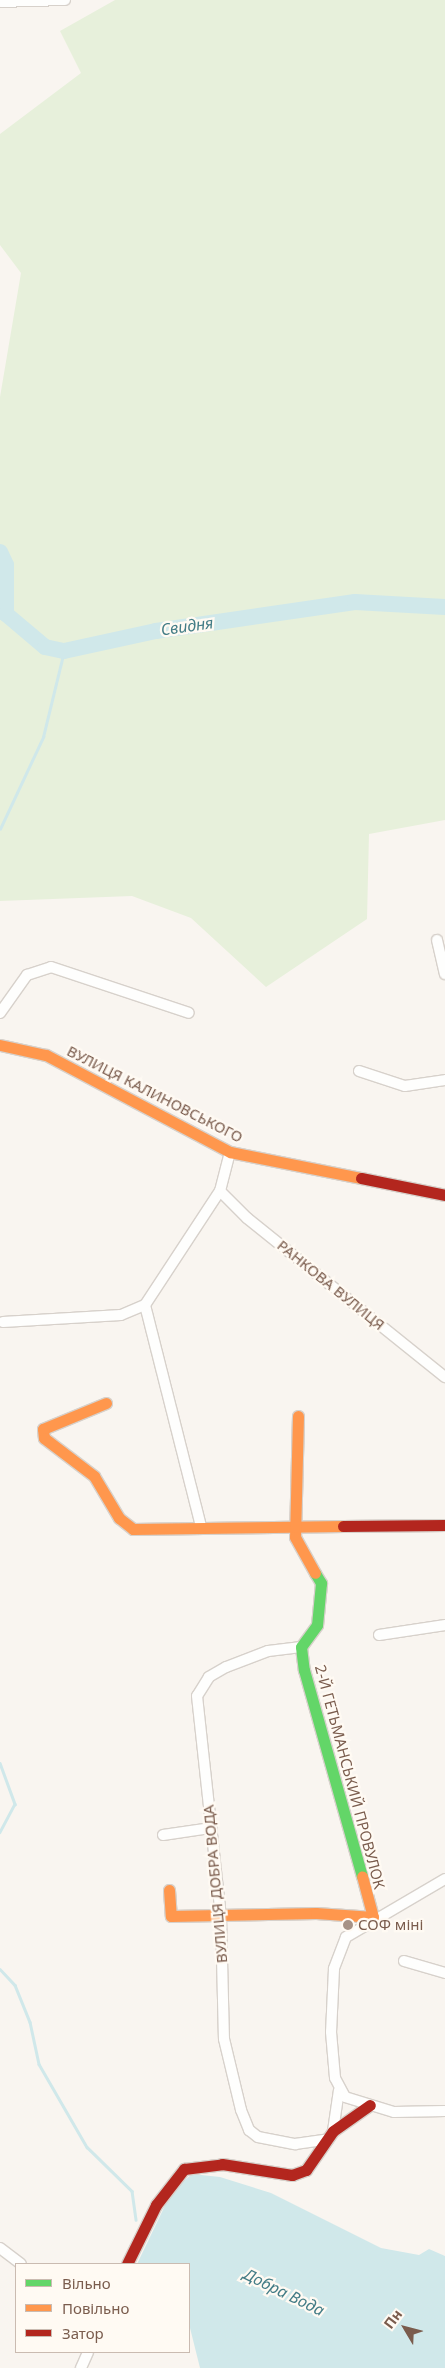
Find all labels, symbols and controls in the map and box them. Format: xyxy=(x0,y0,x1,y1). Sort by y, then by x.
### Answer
water label: Свидня xyxy=(160,613,214,639)
street label: ВУЛИЦЯ КАЛИНОВСЬКОГО xyxy=(64,1042,246,1146)
street label: РАНКОВА ВУЛИЦЯ xyxy=(274,1236,388,1334)
street label: 2-Й ГЕТЬМАНСЬКИЙ ПРОВУЛОК xyxy=(311,1663,389,1891)
street label: ВУЛИЦЯ ДОБРА ВОДА xyxy=(199,1804,231,1964)
place label: СОФ міні xyxy=(358,1916,423,1934)
marker: СОФ міні xyxy=(342,1919,354,1931)
legend xyxy=(15,2263,190,2353)
water label: Добра Вода xyxy=(240,2264,328,2320)
text: Вільно xyxy=(62,2273,111,2293)
text: Повільно xyxy=(62,2298,129,2318)
north arrow xyxy=(380,2303,430,2353)
text: Пн xyxy=(379,2305,406,2332)
text: Затор xyxy=(62,2323,104,2343)

